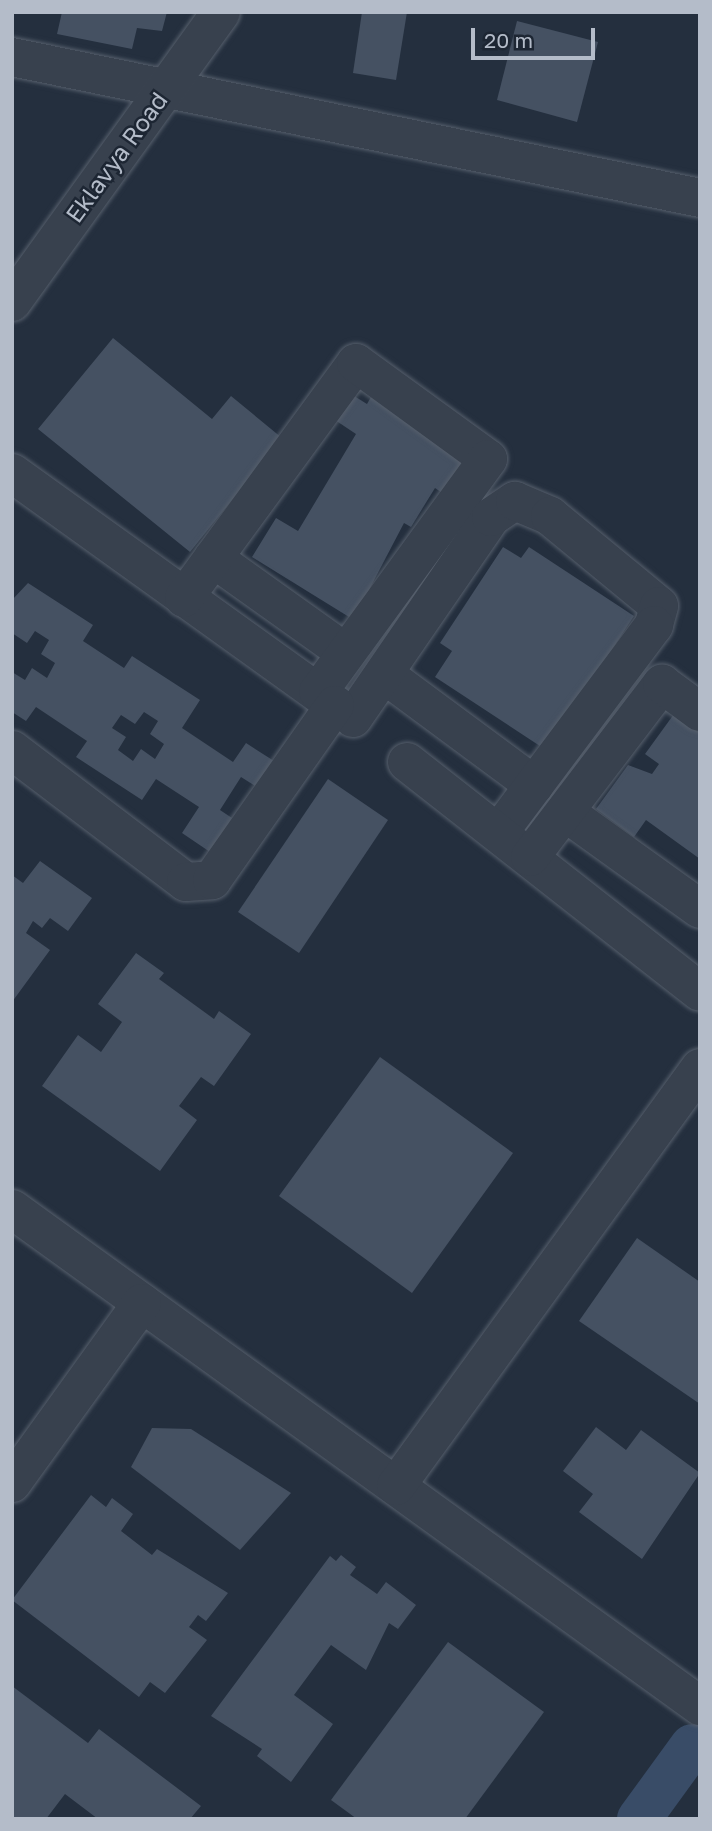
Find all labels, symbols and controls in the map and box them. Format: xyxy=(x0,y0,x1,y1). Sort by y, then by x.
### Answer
scale bar xyxy=(474,14,598,58)
text: 20 m xyxy=(484,27,533,53)
street label: Eklavya Road xyxy=(59,86,173,228)

